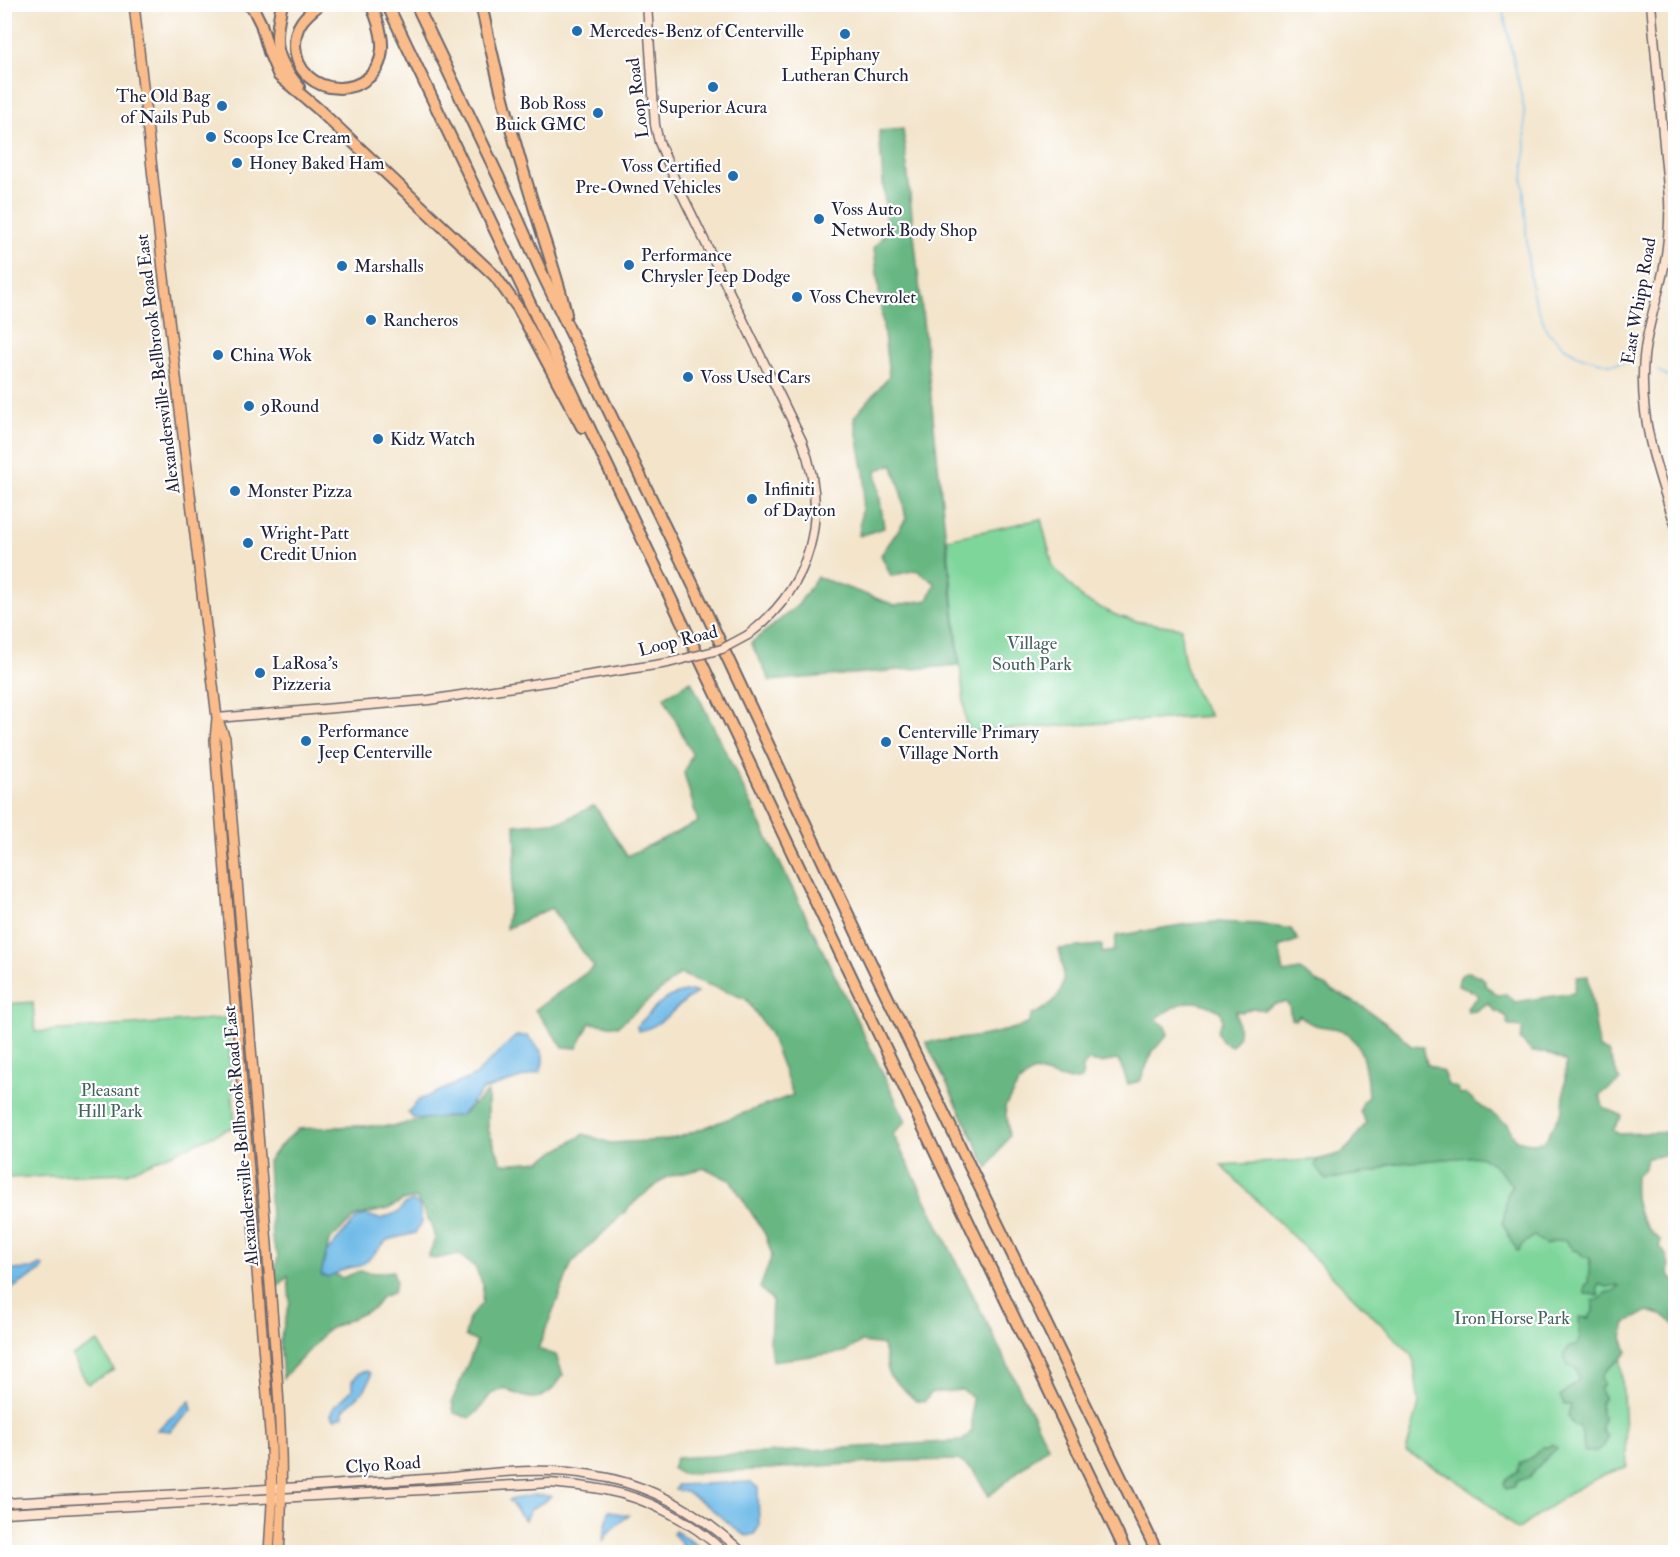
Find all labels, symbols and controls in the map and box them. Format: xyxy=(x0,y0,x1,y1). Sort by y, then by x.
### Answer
place label: Mercedes-Benz of Centerville xyxy=(589,20,804,43)
marker: Mercedes-Benz of Centerville xyxy=(570,24,584,38)
marker: Epiphany Lutheran Church xyxy=(838,27,852,41)
place label: Epiphany Lutheran Church xyxy=(781,43,909,87)
street label: Loop Road xyxy=(622,56,654,140)
marker: Superior Acura xyxy=(706,80,720,94)
place label: The Old Bag of Nails Pub xyxy=(116,85,211,129)
place label: Bob Ross Buick GMC xyxy=(495,92,586,136)
place label: Superior Acura xyxy=(659,96,768,119)
marker: The Old Bag of Nails Pub xyxy=(215,99,229,113)
marker: Bob Ross Buick GMC xyxy=(591,106,605,120)
place label: Scoops Ice Cream xyxy=(223,126,351,149)
marker: Scoops Ice Cream xyxy=(204,130,218,144)
place label: Honey Baked Ham xyxy=(249,152,385,175)
place label: Voss Certified Pre-Owned Vehicles xyxy=(575,155,721,199)
marker: Honey Baked Ham xyxy=(230,156,244,170)
marker: Voss Certified Pre-Owned Vehicles xyxy=(726,169,740,183)
place label: Voss Auto Network Body Shop xyxy=(831,198,977,242)
marker: Voss Auto Network Body Shop xyxy=(812,212,826,226)
street label: Alexandersville-Bellbrook Road East xyxy=(131,233,185,496)
street label: East Whipp Road xyxy=(1617,236,1662,366)
place label: Performance Chrysler Jeep Dodge xyxy=(641,244,791,288)
place label: Marshalls xyxy=(354,255,424,278)
marker: Performance Chrysler Jeep Dodge xyxy=(622,258,636,272)
marker: Marshalls xyxy=(335,259,349,273)
place label: Voss Chevrolet xyxy=(809,286,916,309)
marker: Voss Chevrolet xyxy=(790,290,804,304)
place label: Rancheros xyxy=(383,309,458,332)
marker: Rancheros xyxy=(364,313,378,327)
place label: China Wok xyxy=(230,344,312,367)
marker: China Wok xyxy=(211,348,225,362)
place label: Voss Used Cars xyxy=(700,366,810,389)
marker: Voss Used Cars xyxy=(681,370,695,384)
place label: 9Round xyxy=(259,395,319,418)
marker: 9Round xyxy=(242,399,256,413)
place label: Kidz Watch xyxy=(390,428,476,451)
marker: Kidz Watch xyxy=(371,432,385,446)
place label: Infiniti of Dayton xyxy=(764,478,836,522)
place label: Monster Pizza xyxy=(247,480,353,503)
marker: Monster Pizza xyxy=(228,484,242,498)
marker: Infiniti of Dayton xyxy=(745,492,759,506)
place label: Wright-Patt Credit Union xyxy=(259,522,357,566)
marker: Wright-Patt Credit Union xyxy=(241,536,255,550)
street label: Loop Road xyxy=(636,620,720,662)
park label: Village South Park xyxy=(992,632,1072,676)
place label: LaRosa's Pizzeria xyxy=(272,652,338,696)
marker: LaRosa's Pizzeria xyxy=(253,666,267,680)
place label: Performance Jeep Centerville xyxy=(317,720,433,764)
place label: Centerville Primary Village North xyxy=(898,721,1040,765)
marker: Performance Jeep Centerville xyxy=(299,734,313,748)
marker: Centerville Primary Village North xyxy=(879,735,893,749)
street label: Alexandersville-Bellbrook Road East xyxy=(218,1005,264,1268)
park label: Pleasant Hill Park xyxy=(77,1079,143,1123)
park label: Iron Horse Park xyxy=(1454,1307,1570,1330)
street label: Clyo Road xyxy=(344,1451,422,1479)

